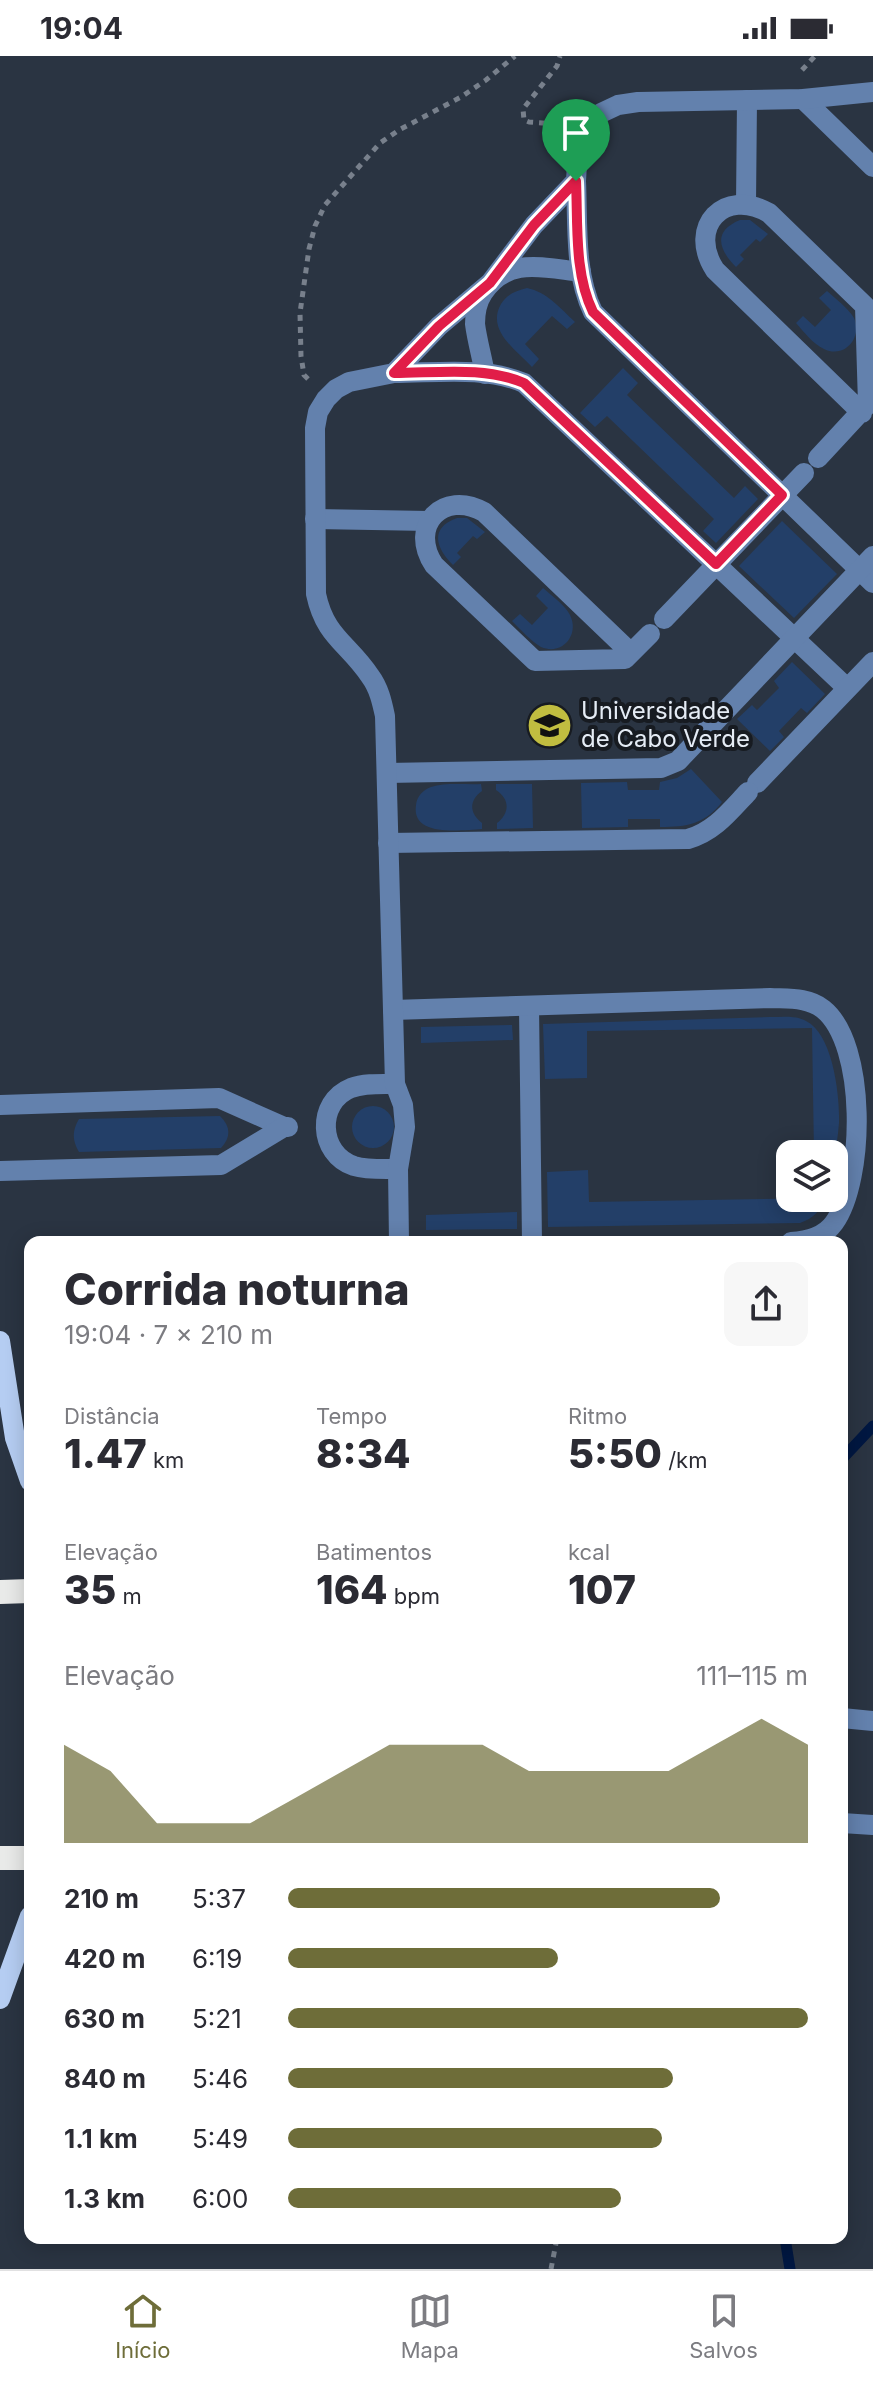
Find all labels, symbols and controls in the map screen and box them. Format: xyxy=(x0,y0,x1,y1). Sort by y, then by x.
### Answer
text: 19:04 xyxy=(40,10,123,46)
pin xyxy=(542,99,610,181)
icon: arrive xyxy=(554,111,598,155)
place label: Universidade de Cabo Verde xyxy=(581,696,750,753)
school or university icon: Universidade de Cabo Verde xyxy=(526,701,574,749)
map controls xyxy=(776,1140,848,1212)
button: layers xyxy=(776,1140,848,1212)
text: Corrida noturna xyxy=(64,1262,410,1316)
button: share xyxy=(724,1262,808,1346)
text: 19:04 · 7 × 210 m xyxy=(64,1319,273,1350)
text: Distância xyxy=(64,1403,160,1429)
text: Tempo xyxy=(316,1403,387,1429)
text: Ritmo xyxy=(568,1403,627,1429)
text: 1.47 xyxy=(64,1429,147,1478)
text: 8:34 xyxy=(316,1429,410,1478)
text: 5:50 xyxy=(568,1429,662,1478)
text: km xyxy=(147,1447,184,1473)
text: /km xyxy=(662,1447,707,1473)
text: Elevação xyxy=(64,1539,158,1565)
text: Batimentos xyxy=(316,1539,432,1565)
text: kcal xyxy=(568,1539,610,1565)
text: 35 xyxy=(64,1565,116,1614)
text: 164 xyxy=(316,1565,388,1614)
text: 107 xyxy=(568,1565,636,1614)
text: m xyxy=(116,1583,142,1609)
text: bpm xyxy=(388,1583,440,1609)
text: Elevação xyxy=(64,1660,175,1691)
text: 111–115 m xyxy=(696,1660,808,1691)
text: 210 m xyxy=(64,1883,139,1914)
text: 5:37 xyxy=(192,1883,246,1914)
text: 420 m xyxy=(64,1943,145,1974)
text: 6:19 xyxy=(192,1943,242,1974)
text: 630 m xyxy=(64,2003,145,2034)
text: 5:21 xyxy=(192,2003,242,2034)
text: 840 m xyxy=(64,2063,146,2094)
text: 5:46 xyxy=(192,2063,248,2094)
text: 1.1 km xyxy=(64,2123,138,2154)
text: 5:49 xyxy=(192,2123,248,2154)
text: 1.3 km xyxy=(64,2183,145,2214)
text: 6:00 xyxy=(192,2183,248,2214)
tab: Início xyxy=(115,2289,170,2363)
tab: Mapa xyxy=(401,2289,459,2363)
tab: Salvos xyxy=(689,2289,758,2363)

